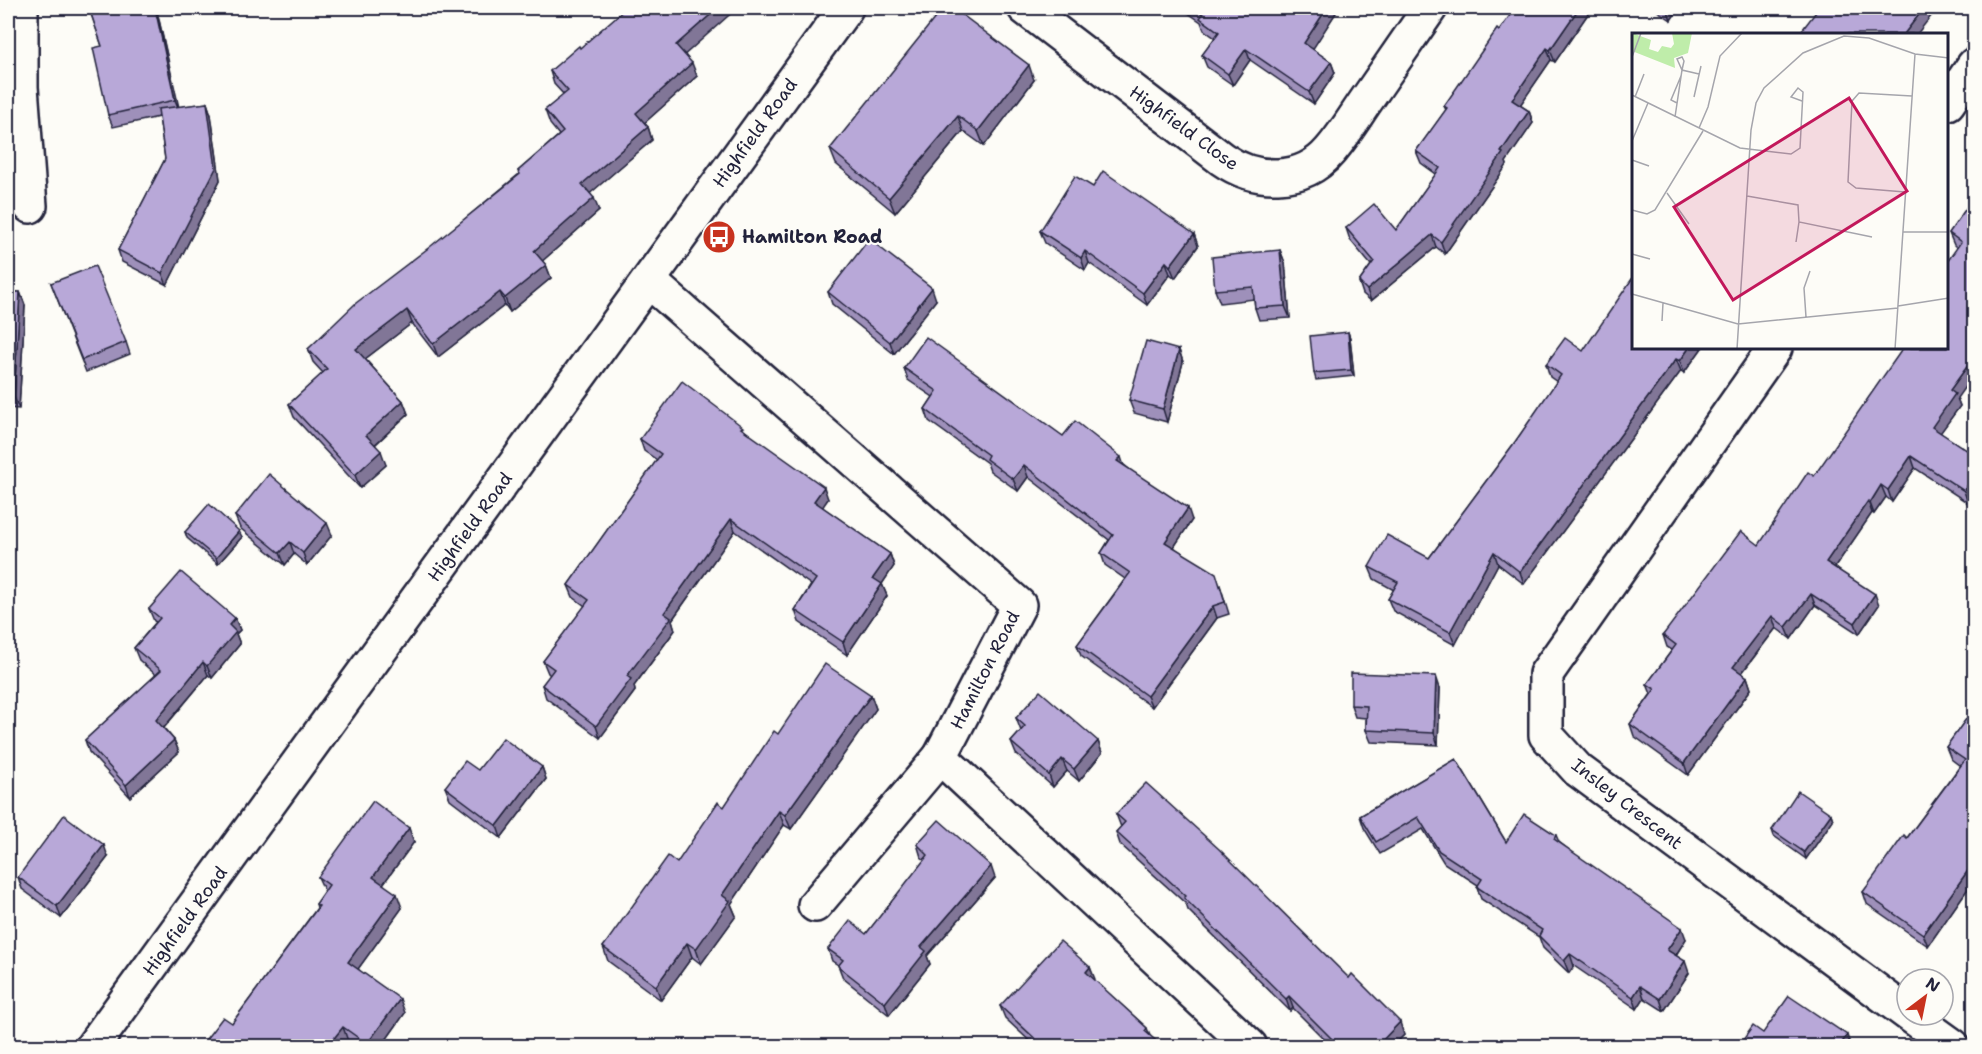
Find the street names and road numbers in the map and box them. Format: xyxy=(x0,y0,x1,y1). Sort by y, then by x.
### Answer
street label: Highfield Road xyxy=(707,74,803,192)
street label: Highfield Close xyxy=(1124,80,1244,176)
street label: Highfield Road xyxy=(422,468,518,586)
street label: Hamilton Road xyxy=(945,607,1025,733)
street label: Insley Crescent xyxy=(1567,753,1688,855)
street label: Highfield Road xyxy=(137,862,233,980)

